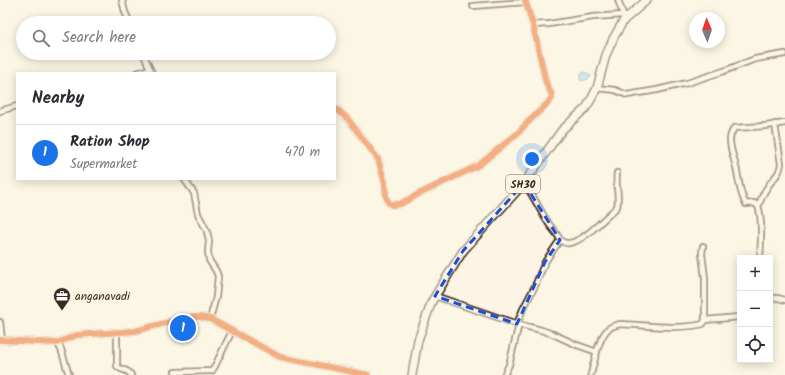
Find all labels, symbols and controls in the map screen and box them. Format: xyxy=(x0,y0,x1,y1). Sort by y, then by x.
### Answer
north arrow xyxy=(689,12,725,48)
search box xyxy=(16,16,336,60)
text: Search here xyxy=(62,26,136,50)
icon: search xyxy=(30,27,52,49)
text: Nearby xyxy=(32,85,84,112)
text: Ration Shop xyxy=(70,130,150,154)
text: 1 xyxy=(43,142,47,163)
text: 470 m xyxy=(285,142,320,163)
your location xyxy=(522,149,542,169)
text: Supermarket xyxy=(70,154,137,175)
road number: SH30 xyxy=(506,175,540,193)
map controls xyxy=(737,255,773,363)
button: + xyxy=(737,255,773,291)
office icon: anganavadi xyxy=(52,286,72,311)
place label: anganavadi xyxy=(75,287,131,306)
button: − xyxy=(737,291,773,327)
pin: 1 xyxy=(170,313,196,343)
button: locate xyxy=(737,327,773,363)

